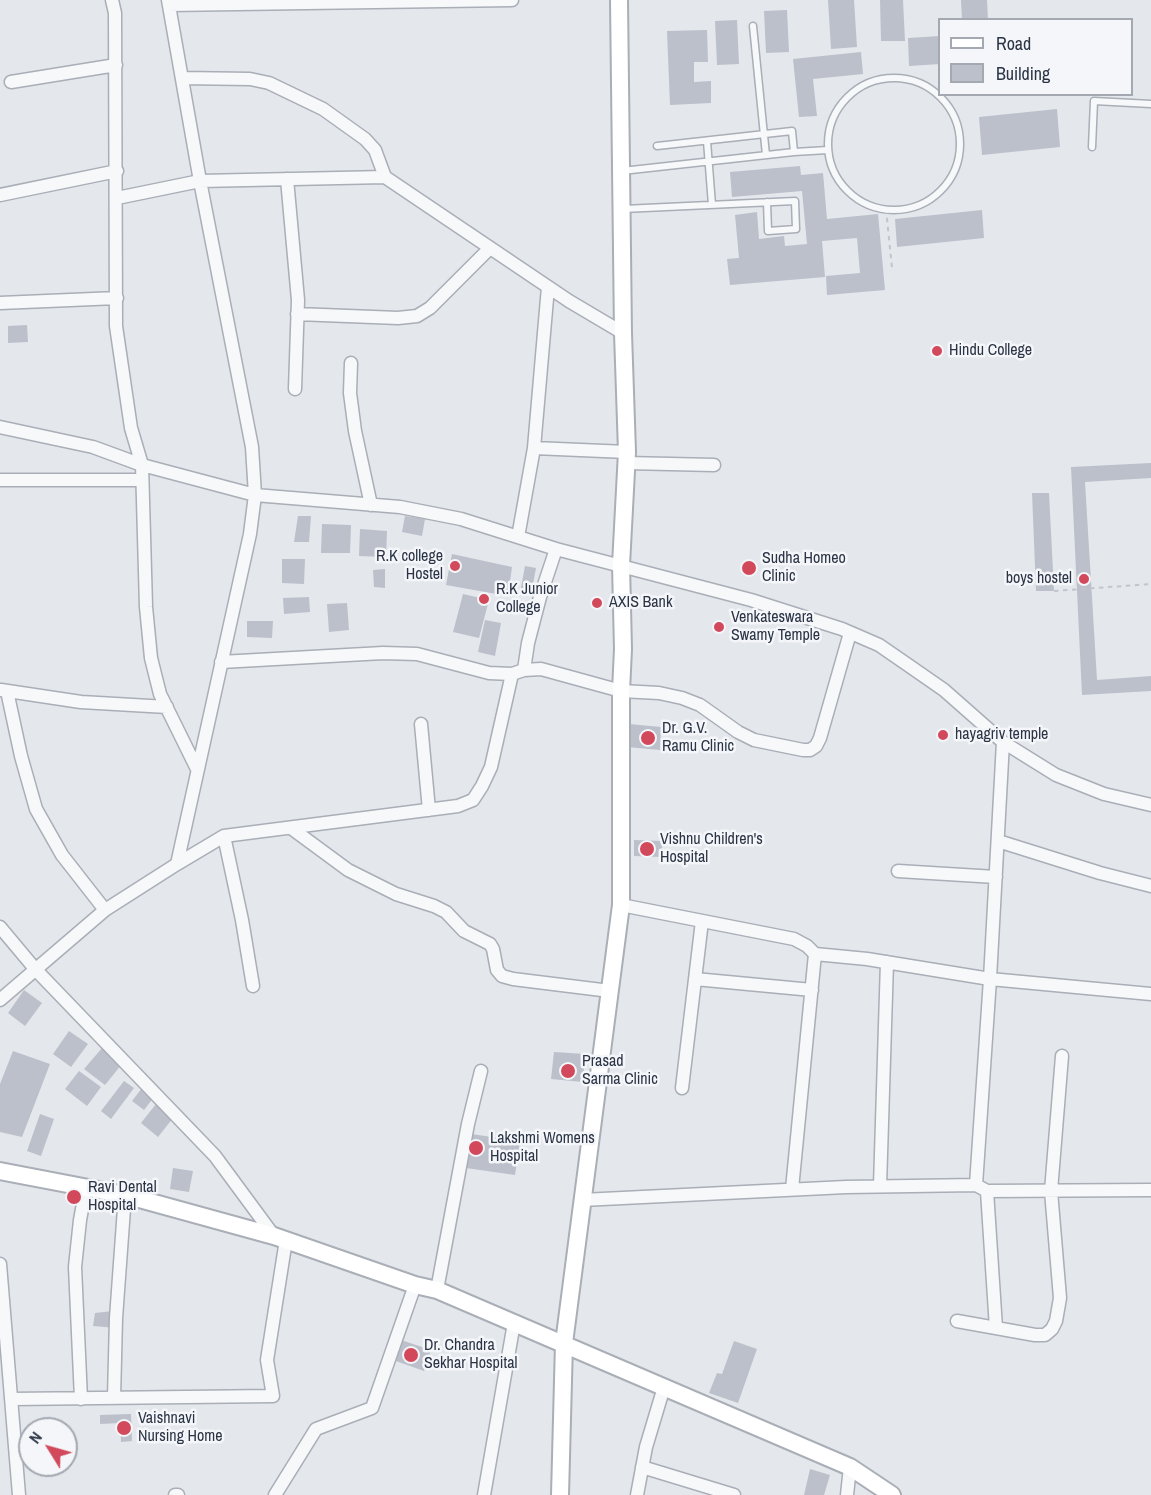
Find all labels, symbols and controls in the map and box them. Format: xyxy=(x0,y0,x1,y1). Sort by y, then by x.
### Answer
legend xyxy=(938,18,1133,96)
text: Road xyxy=(996,31,1031,56)
text: Building xyxy=(996,61,1050,86)
place label: Hindu College xyxy=(949,341,1032,361)
marker: Hindu College xyxy=(930,344,944,358)
place label: R.K college Hostel xyxy=(376,547,443,585)
place label: Sudha Homeo Clinic xyxy=(762,549,846,587)
marker: R.K college Hostel xyxy=(448,559,462,573)
marker: Sudha Homeo Clinic xyxy=(740,559,758,577)
place label: boys hostel xyxy=(1006,569,1072,589)
marker: boys hostel xyxy=(1077,572,1091,586)
place label: R.K Junior College xyxy=(496,580,558,618)
marker: R.K Junior College xyxy=(477,592,491,606)
place label: AXIS Bank xyxy=(609,593,672,613)
marker: AXIS Bank xyxy=(590,596,604,610)
place label: Venkateswara Swamy Temple xyxy=(731,608,820,646)
marker: Venkateswara Swamy Temple xyxy=(712,620,726,634)
place label: Dr. G.V. Ramu Clinic xyxy=(662,719,734,757)
place label: hayagriv temple xyxy=(955,725,1048,745)
marker: hayagriv temple xyxy=(936,728,950,742)
marker: Dr. G.V. Ramu Clinic xyxy=(639,729,657,747)
place label: Vishnu Children's Hospital xyxy=(660,830,763,868)
marker: Vishnu Children's Hospital xyxy=(638,840,656,858)
place label: Prasad Sarma Clinic xyxy=(582,1052,658,1090)
marker: Prasad Sarma Clinic xyxy=(559,1062,577,1080)
place label: Lakshmi Womens Hospital xyxy=(490,1129,595,1167)
marker: Lakshmi Womens Hospital xyxy=(467,1139,485,1157)
place label: Ravi Dental Hospital xyxy=(88,1178,157,1216)
marker: Ravi Dental Hospital xyxy=(65,1188,83,1206)
place label: Dr. Chandra Sekhar Hospital xyxy=(424,1336,517,1374)
marker: Dr. Chandra Sekhar Hospital xyxy=(402,1346,420,1364)
place label: Vaishnavi Nursing Home xyxy=(138,1409,223,1447)
north arrow xyxy=(18,1417,78,1477)
marker: Vaishnavi Nursing Home xyxy=(115,1419,133,1437)
text: N xyxy=(24,1427,47,1448)

